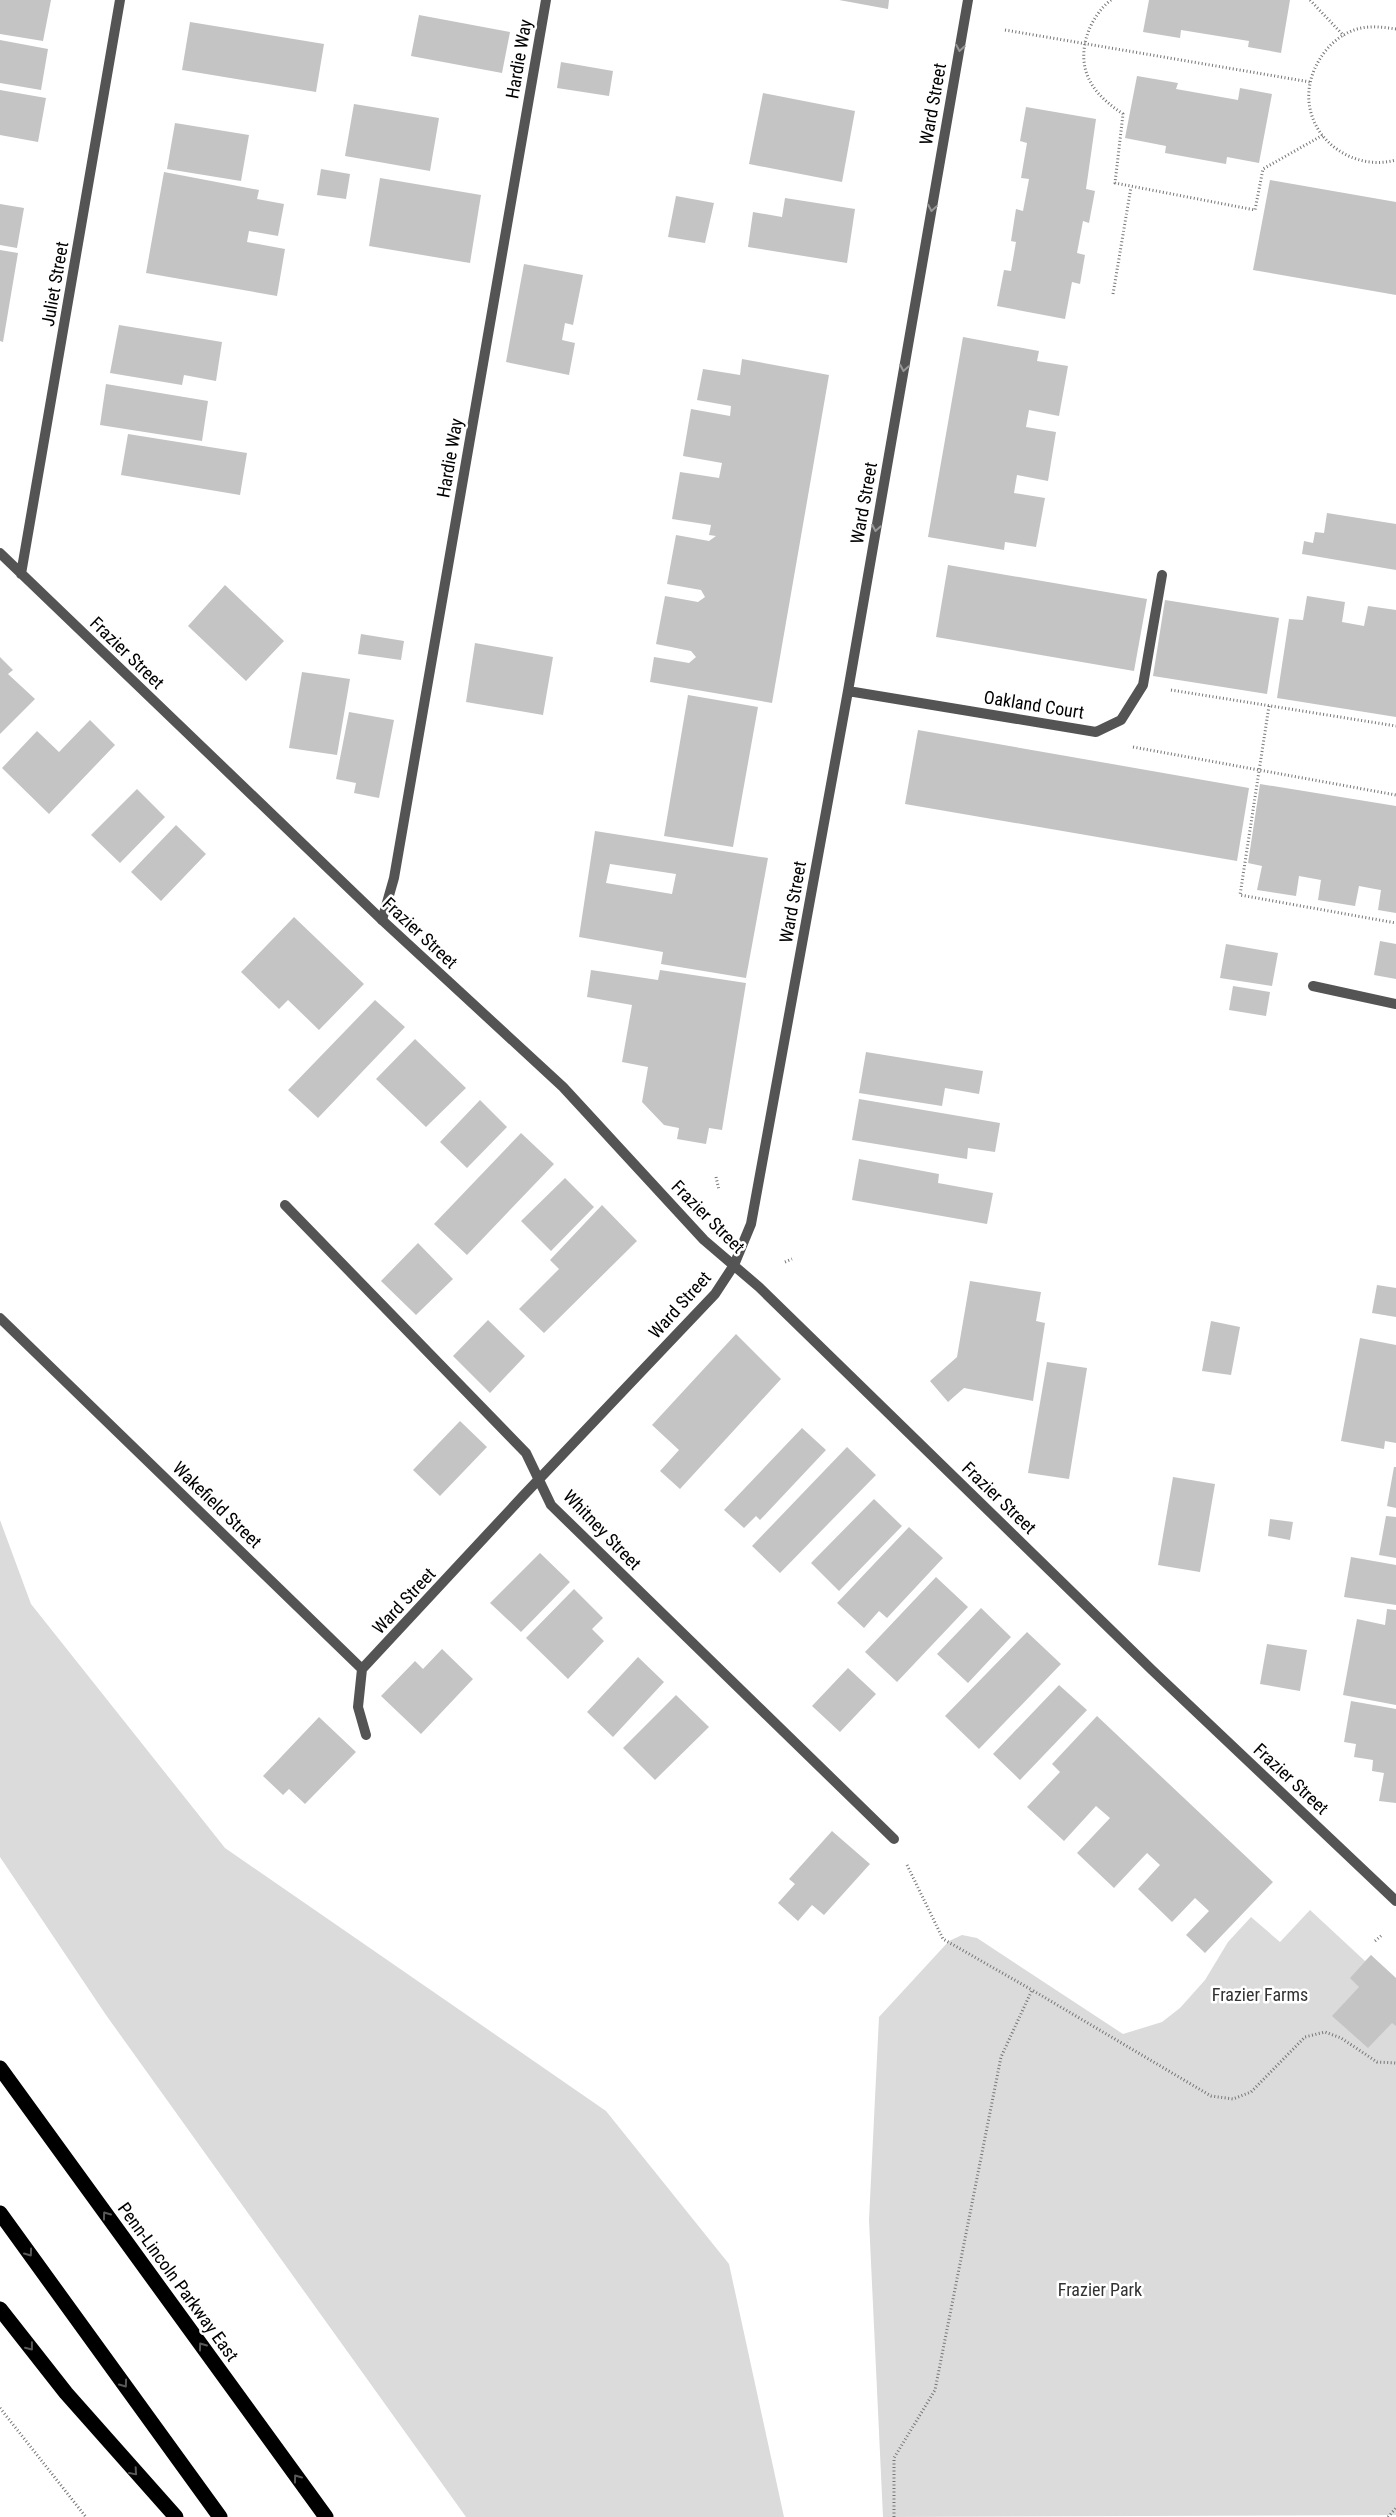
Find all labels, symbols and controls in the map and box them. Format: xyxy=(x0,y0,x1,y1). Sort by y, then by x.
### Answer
street label: Hardie Way xyxy=(501,17,536,100)
one-way arrow xyxy=(955,44,965,52)
street label: Ward Street xyxy=(915,61,950,146)
one-way arrow xyxy=(927,204,937,213)
street label: Juliet Street xyxy=(37,240,72,328)
one-way arrow xyxy=(900,364,910,373)
street label: Hardie Way xyxy=(432,416,467,499)
street label: Ward Street xyxy=(846,460,881,545)
one-way arrow xyxy=(872,524,882,533)
street label: Frazier Street xyxy=(86,612,169,693)
street label: Oakland Court xyxy=(982,686,1086,723)
street label: Ward Street xyxy=(775,859,810,944)
street label: Frazier Street xyxy=(379,893,462,973)
street label: Frazier Street xyxy=(668,1176,749,1257)
street label: Ward Street xyxy=(644,1267,715,1342)
street label: Wakefield Street xyxy=(169,1457,266,1552)
street label: Frazier Street xyxy=(958,1457,1041,1538)
street label: Whitney Street xyxy=(559,1485,646,1574)
street label: Ward Street xyxy=(368,1563,439,1638)
street label: Frazier Street xyxy=(1250,1739,1333,1819)
park label: Frazier Farms xyxy=(1212,1984,1308,2005)
street label: Penn-Lincoln Parkway East xyxy=(114,2198,243,2365)
one-way arrow xyxy=(103,2211,112,2220)
one-way arrow xyxy=(23,2247,31,2256)
park label: Frazier Park xyxy=(1058,2279,1142,2300)
one-way arrow xyxy=(25,2342,34,2351)
one-way arrow xyxy=(199,2342,208,2352)
one-way arrow xyxy=(118,2378,127,2388)
one-way arrow xyxy=(129,2466,137,2475)
one-way arrow xyxy=(294,2474,303,2483)

